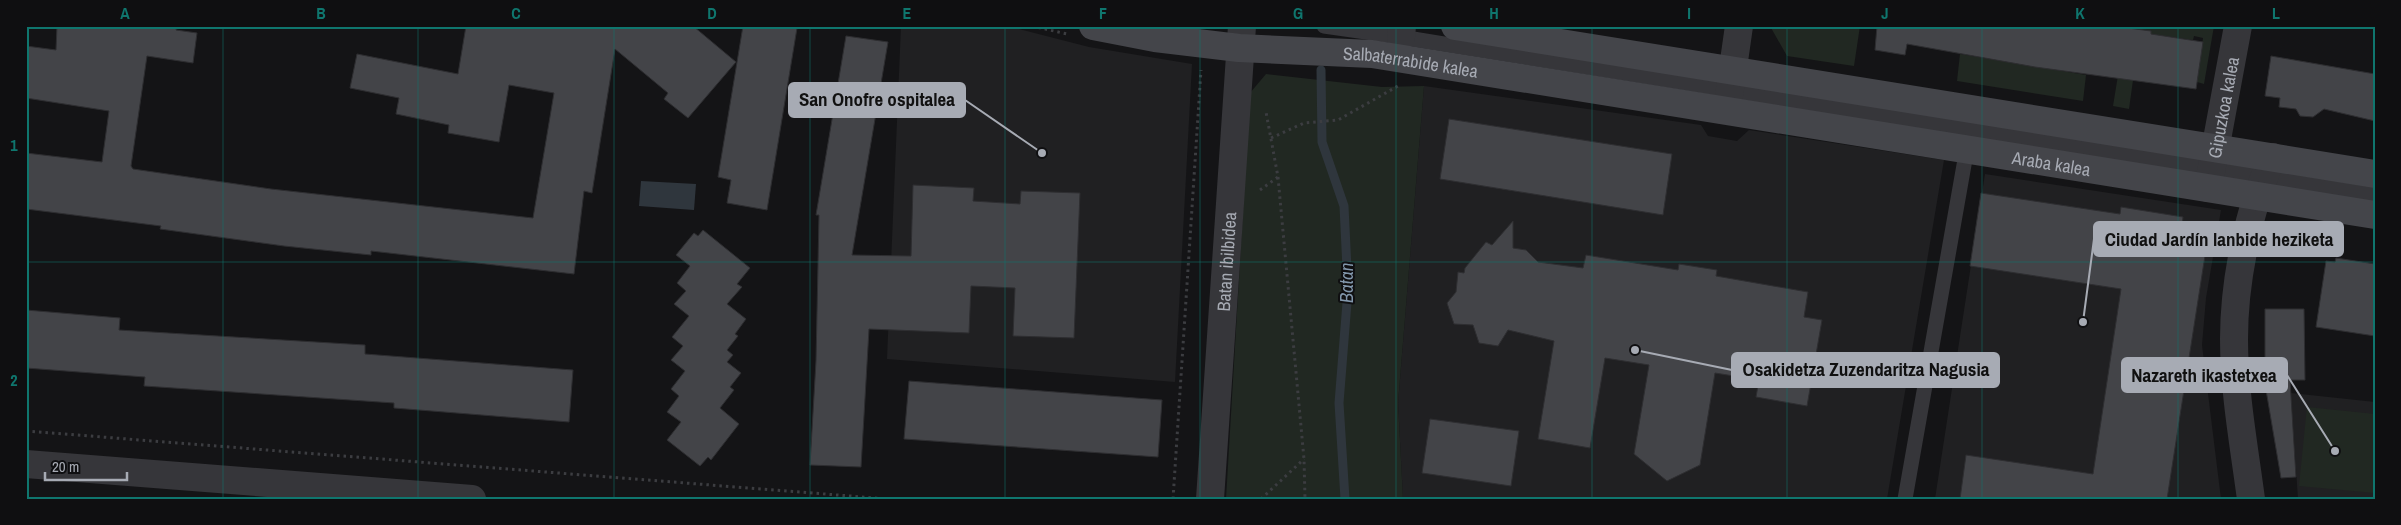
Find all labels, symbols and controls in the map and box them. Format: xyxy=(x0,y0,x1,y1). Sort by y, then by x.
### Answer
text: A xyxy=(120,2,130,24)
text: B xyxy=(316,2,326,24)
text: C xyxy=(511,2,521,24)
text: D xyxy=(707,2,717,24)
text: E xyxy=(903,2,912,24)
text: F xyxy=(1099,2,1107,24)
text: G xyxy=(1293,2,1303,24)
text: H xyxy=(1489,2,1499,24)
text: I xyxy=(1687,2,1691,24)
text: J xyxy=(1881,2,1889,24)
text: K xyxy=(2075,2,2085,24)
text: L xyxy=(2272,2,2280,24)
street label: Salbaterrabide kalea xyxy=(1342,40,1480,83)
street label: Gipuzkoa kalea xyxy=(2201,55,2245,160)
callout: San Onofre ospitalea xyxy=(789,83,965,117)
text: San Onofre ospitalea xyxy=(799,86,955,112)
text: 1 xyxy=(10,134,18,156)
street label: Araba kalea xyxy=(2010,144,2092,182)
street label: Batan ibilbidea xyxy=(1210,211,1242,312)
callout: Ciudad Jardín lanbide heziketa xyxy=(2094,222,2343,256)
text: Ciudad Jardín lanbide heziketa xyxy=(2105,226,2334,252)
water label: Batan xyxy=(1333,263,1359,303)
callout: Osakidetza Zuzendaritza Nagusia xyxy=(1732,353,1999,387)
text: Osakidetza Zuzendaritza Nagusia xyxy=(1743,356,1990,382)
callout: Nazareth ikastetxea xyxy=(2122,358,2287,392)
text: Nazareth ikastetxea xyxy=(2131,362,2277,388)
text: 2 xyxy=(10,369,18,391)
scale bar xyxy=(45,450,128,482)
text: 20 m xyxy=(52,456,79,477)

